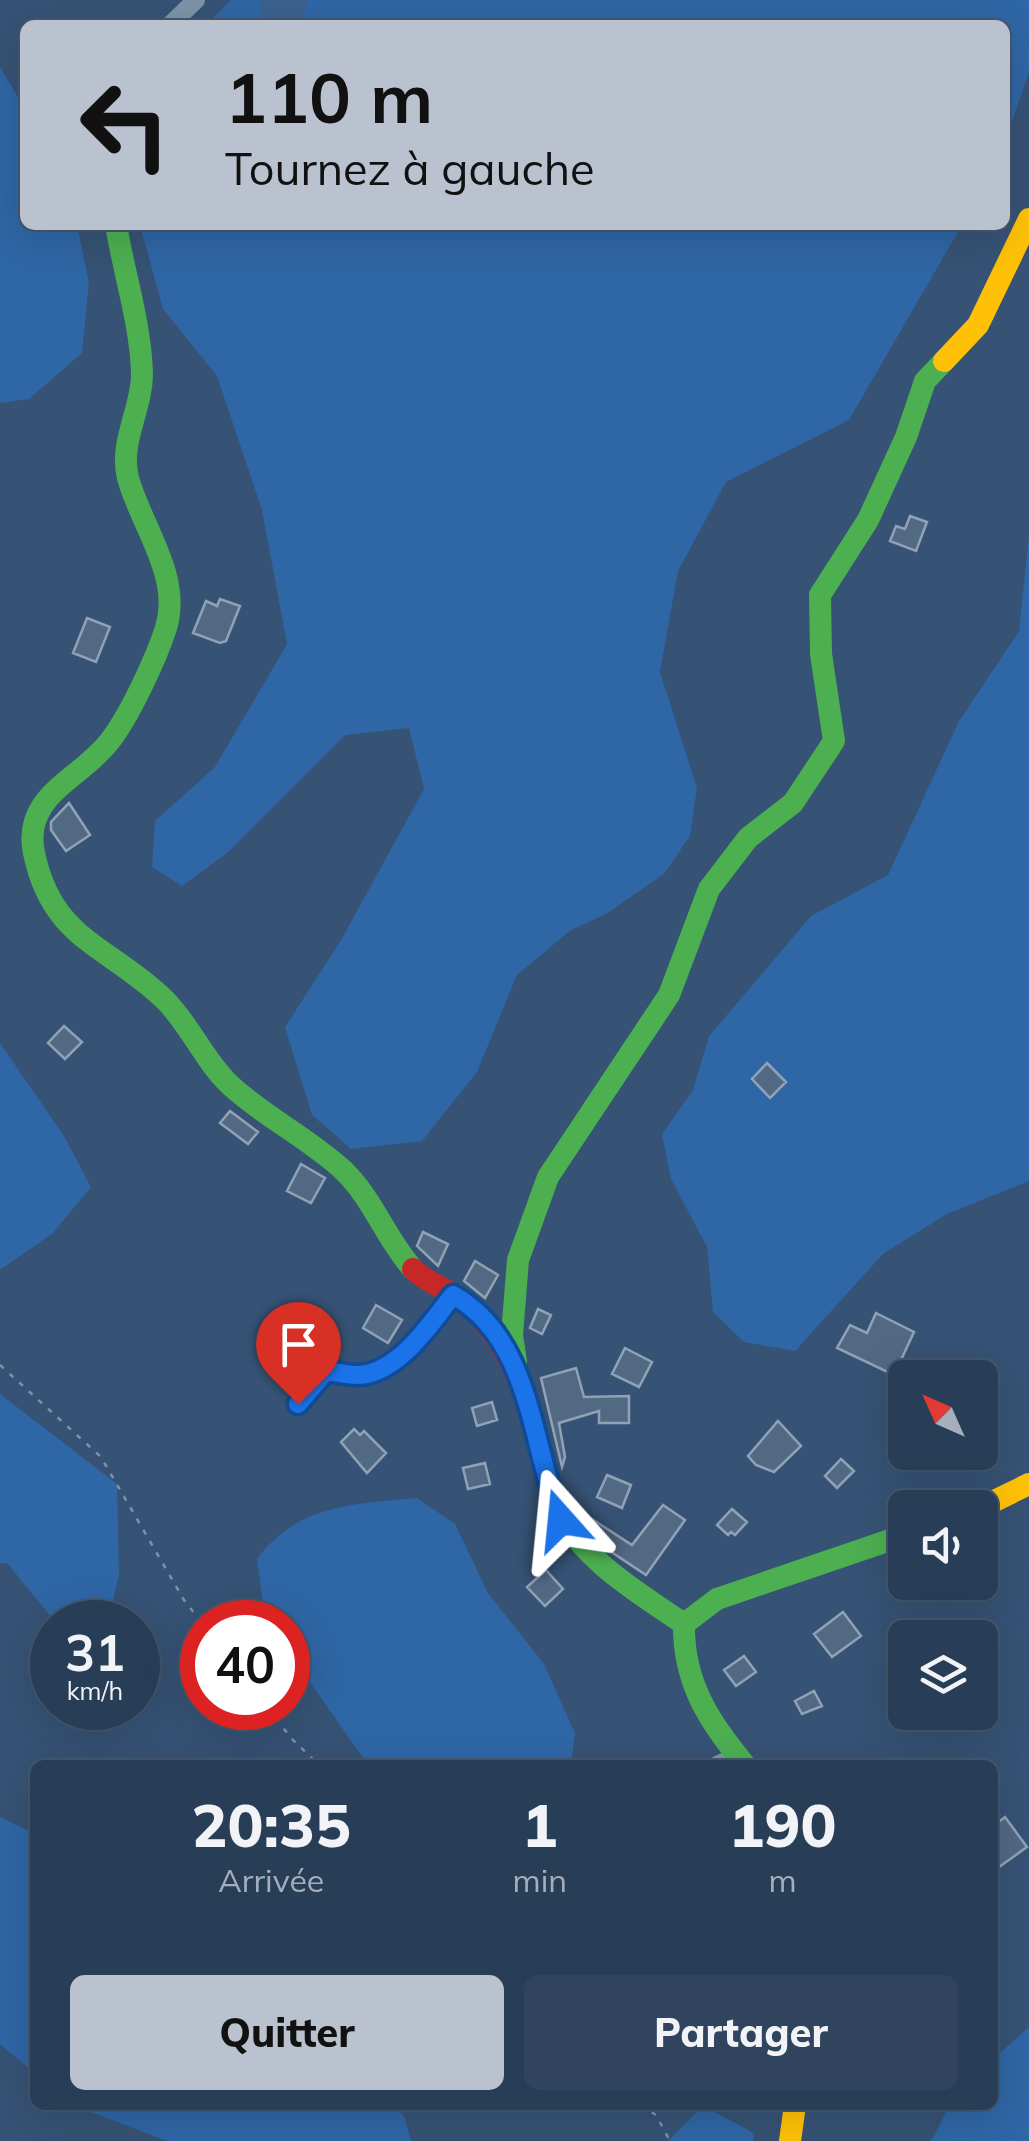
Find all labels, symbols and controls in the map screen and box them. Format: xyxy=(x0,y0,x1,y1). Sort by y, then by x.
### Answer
text: 110 m xyxy=(225,53,433,141)
icon: left xyxy=(60,60,190,190)
text: Tournez à gauche xyxy=(225,140,595,196)
pin xyxy=(256,1302,341,1405)
icon: arrive xyxy=(271,1317,326,1372)
north arrow xyxy=(888,1360,998,1470)
map controls xyxy=(888,1360,998,1730)
position arrow xyxy=(509,1468,613,1572)
button: sound xyxy=(888,1490,998,1600)
speed limit sign: 40 xyxy=(180,1600,310,1730)
button: layers xyxy=(888,1620,998,1730)
text: 31 xyxy=(65,1621,125,1684)
text: km/h xyxy=(67,1675,123,1706)
text: 20:35 xyxy=(191,1787,351,1862)
text: 1 xyxy=(522,1787,558,1862)
text: 190 xyxy=(728,1787,836,1862)
text: Arrivée xyxy=(218,1860,324,1900)
text: min xyxy=(513,1860,567,1900)
text: m xyxy=(768,1860,797,1900)
button: Quitter xyxy=(70,1975,504,2090)
button: Partager xyxy=(524,1975,958,2090)

